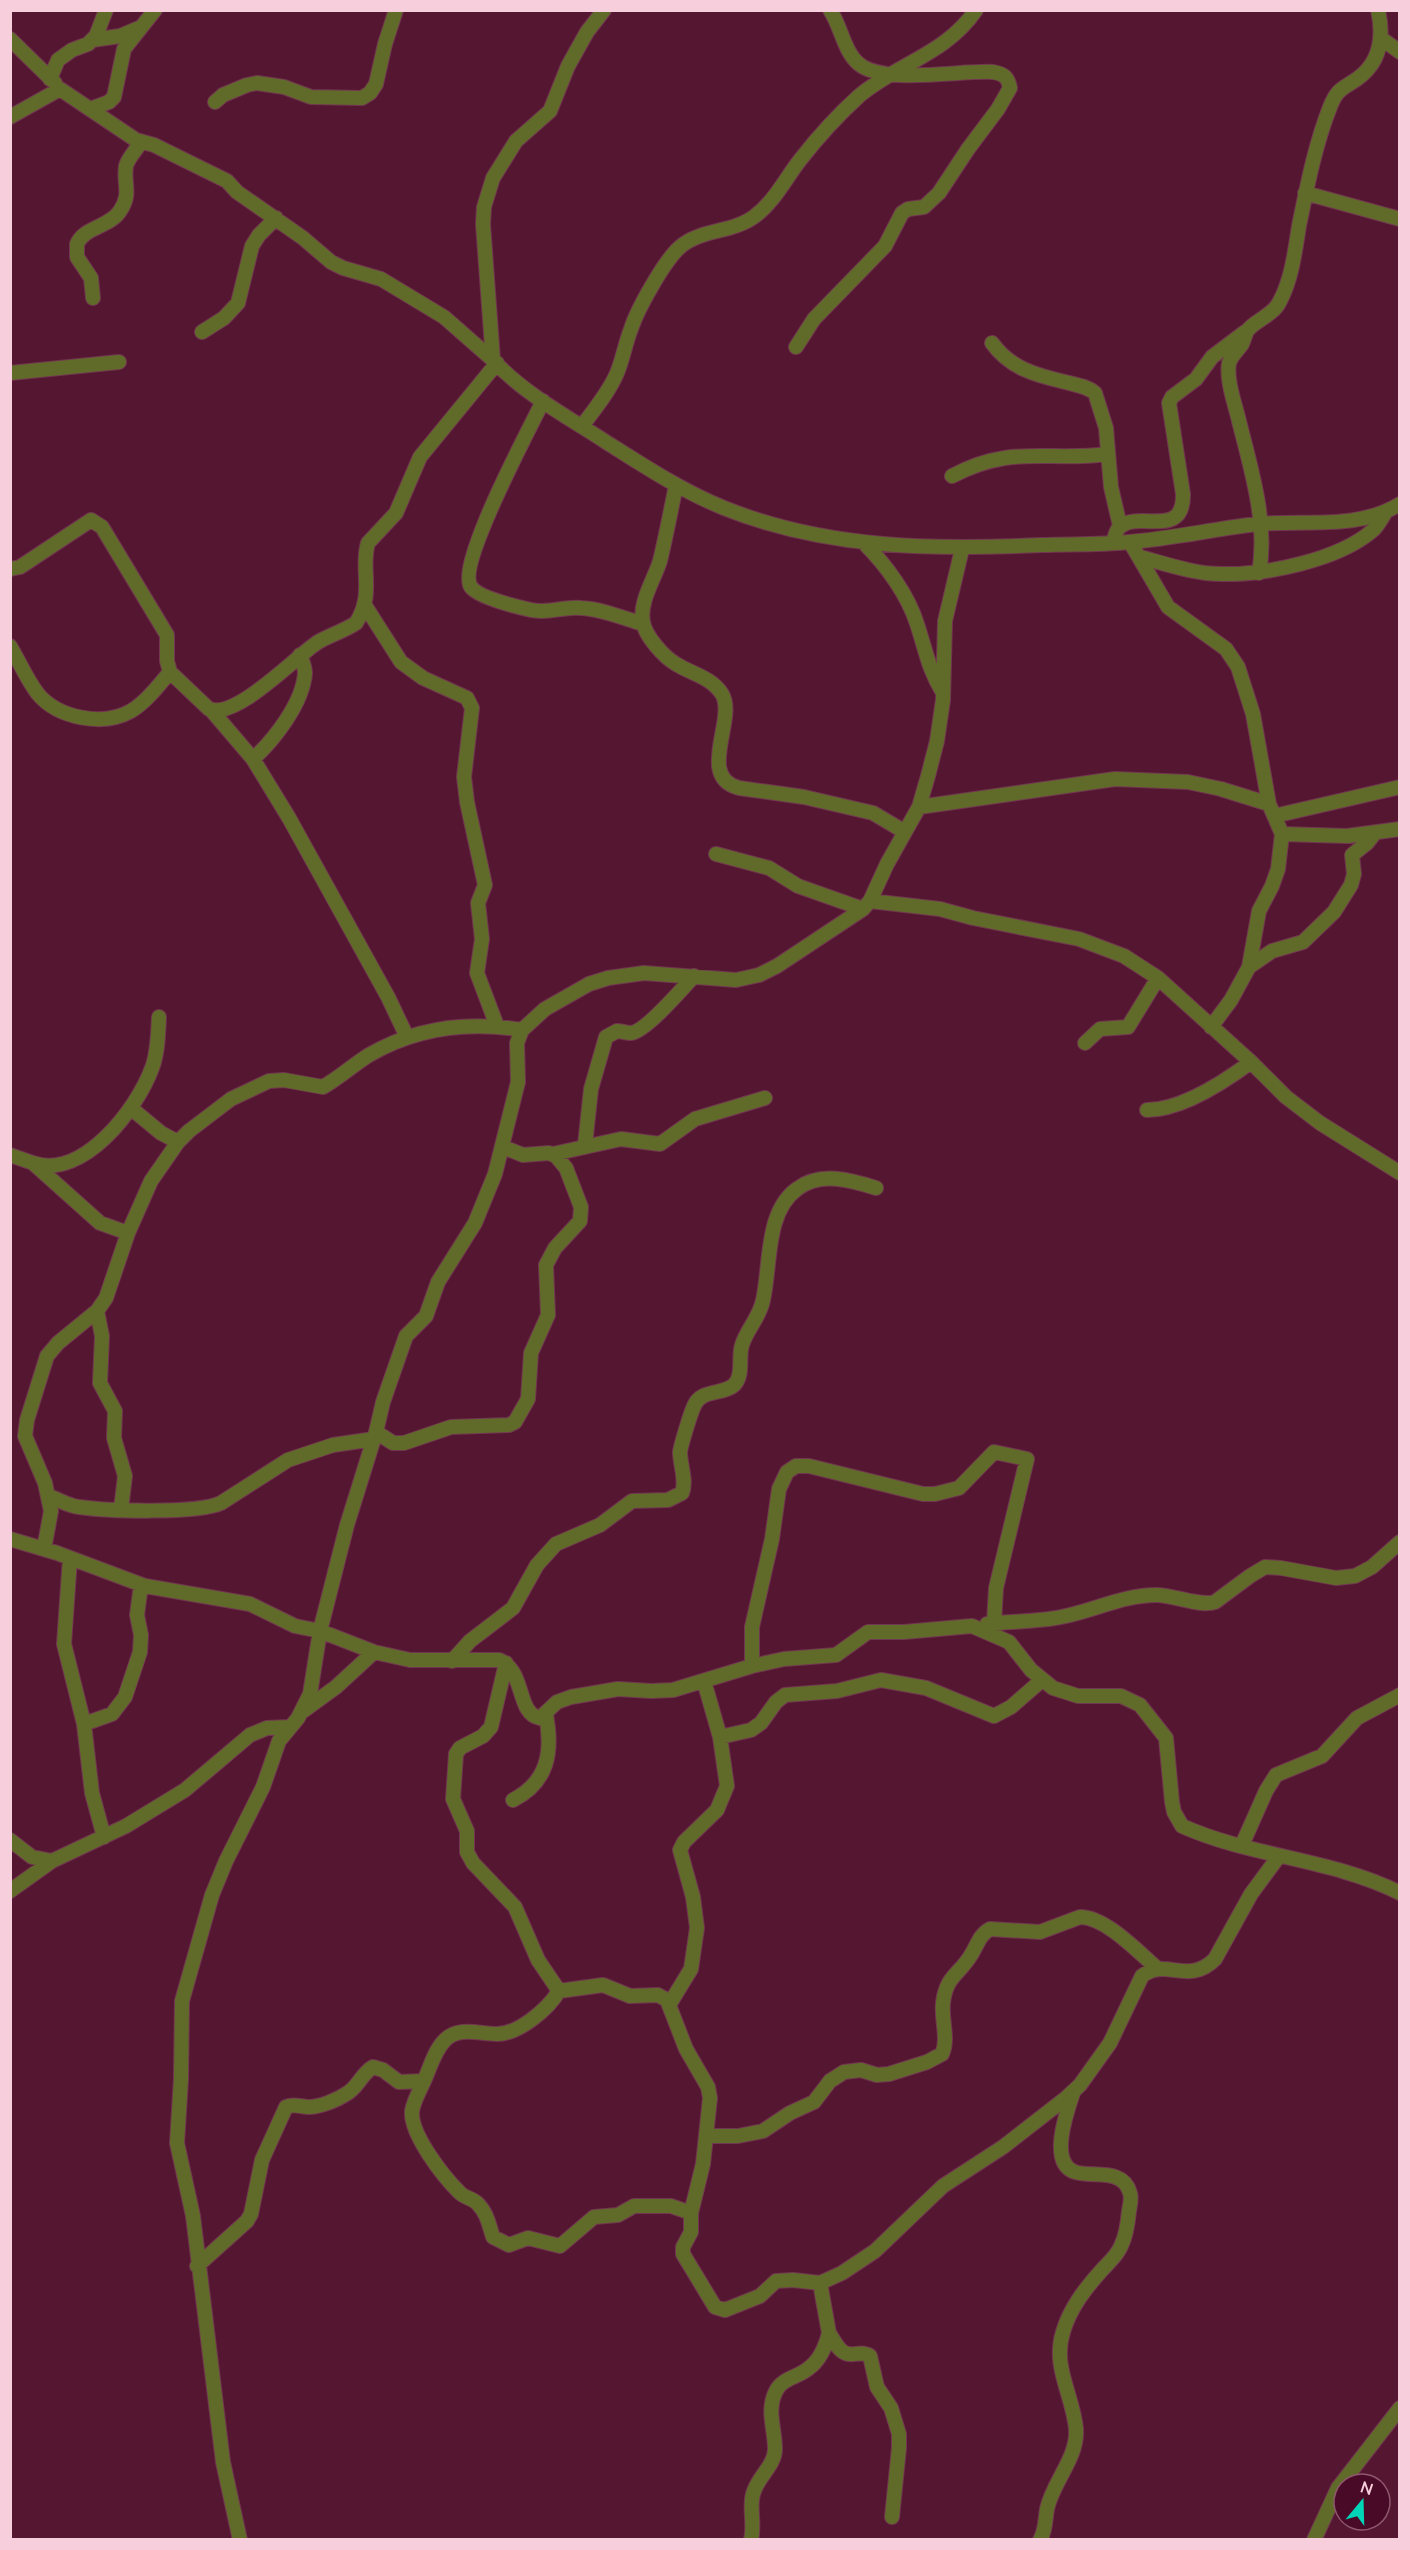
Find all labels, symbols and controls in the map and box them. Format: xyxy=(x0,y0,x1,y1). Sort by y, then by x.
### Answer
north arrow xyxy=(1332,2472,1392,2532)
text: N xyxy=(1358,2476,1376,2499)

